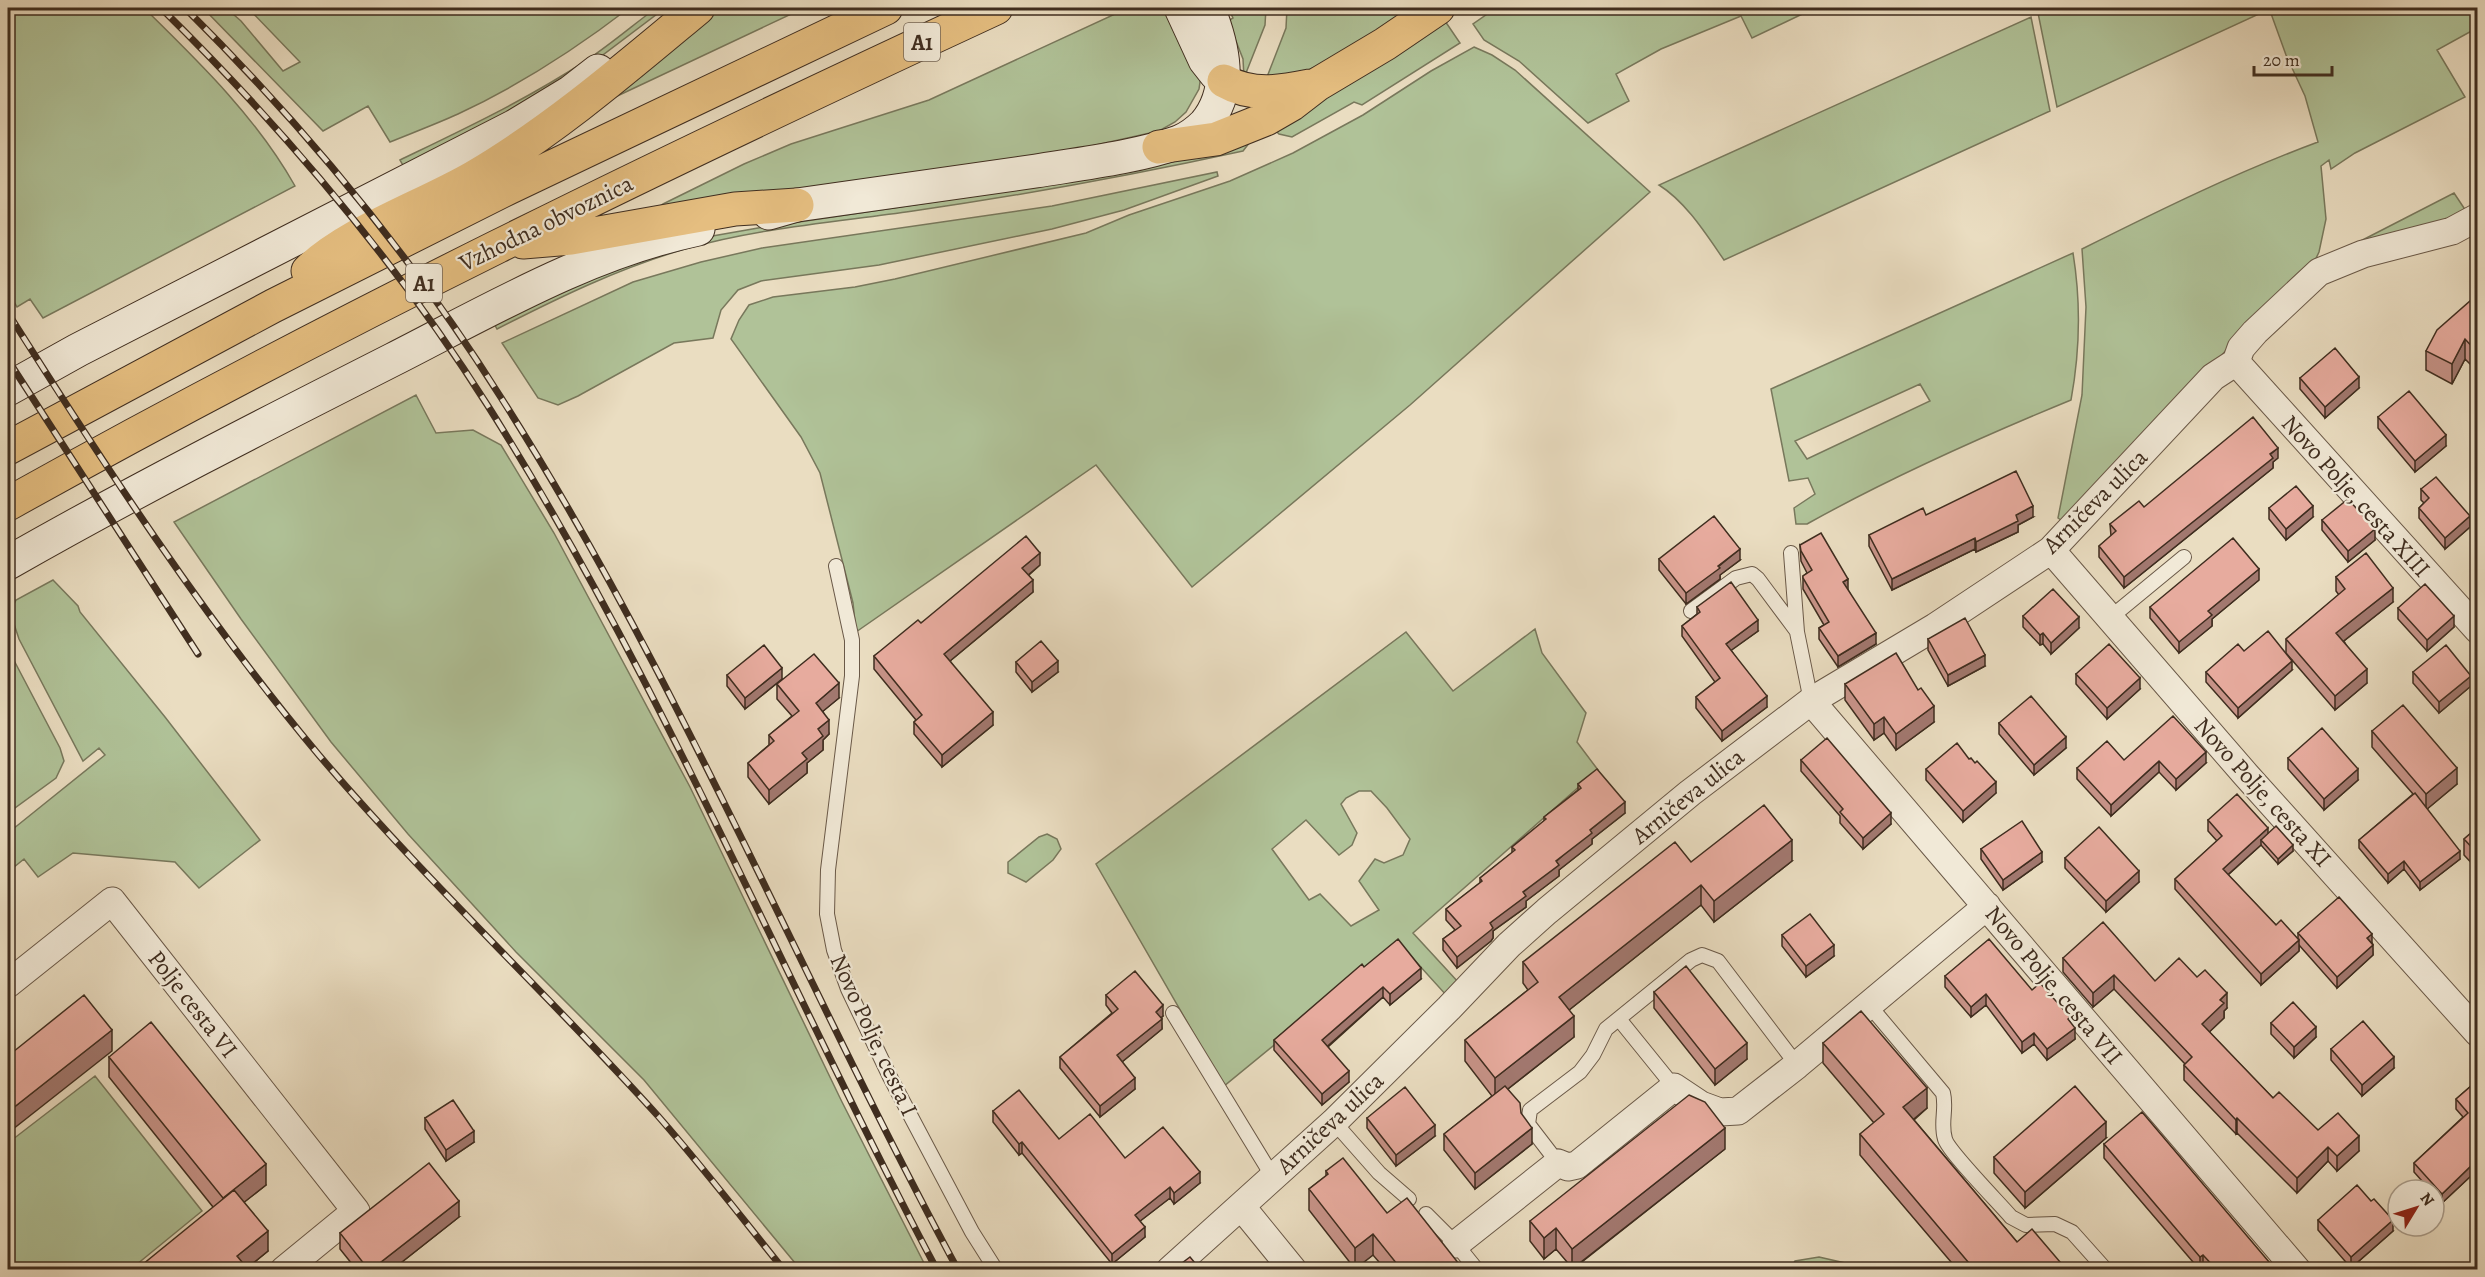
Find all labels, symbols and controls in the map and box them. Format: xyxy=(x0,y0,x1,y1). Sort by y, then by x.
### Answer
road number: A1 xyxy=(904,23,940,61)
scale bar xyxy=(2254,39,2332,77)
text: 20 m xyxy=(2263,48,2300,72)
street label: Vzhodna obvoznica xyxy=(453,167,639,279)
road number: A1 xyxy=(406,264,442,302)
street label: Novo Polje, cesta XIII xyxy=(2274,408,2438,584)
street label: Arničeva ulica xyxy=(2035,441,2155,561)
street label: Novo Polje, cesta XI xyxy=(2187,710,2339,874)
street label: Arničeva ulica xyxy=(1624,740,1752,852)
street label: Novo Polje, cesta VII xyxy=(1978,899,2130,1071)
street label: Polje cesta VI xyxy=(141,943,245,1065)
street label: Novo Polje, cesta I xyxy=(822,949,926,1121)
street label: Arničeva ulica xyxy=(1269,1064,1391,1182)
north arrow xyxy=(2386,1178,2446,1238)
text: N xyxy=(2415,1188,2440,1211)

